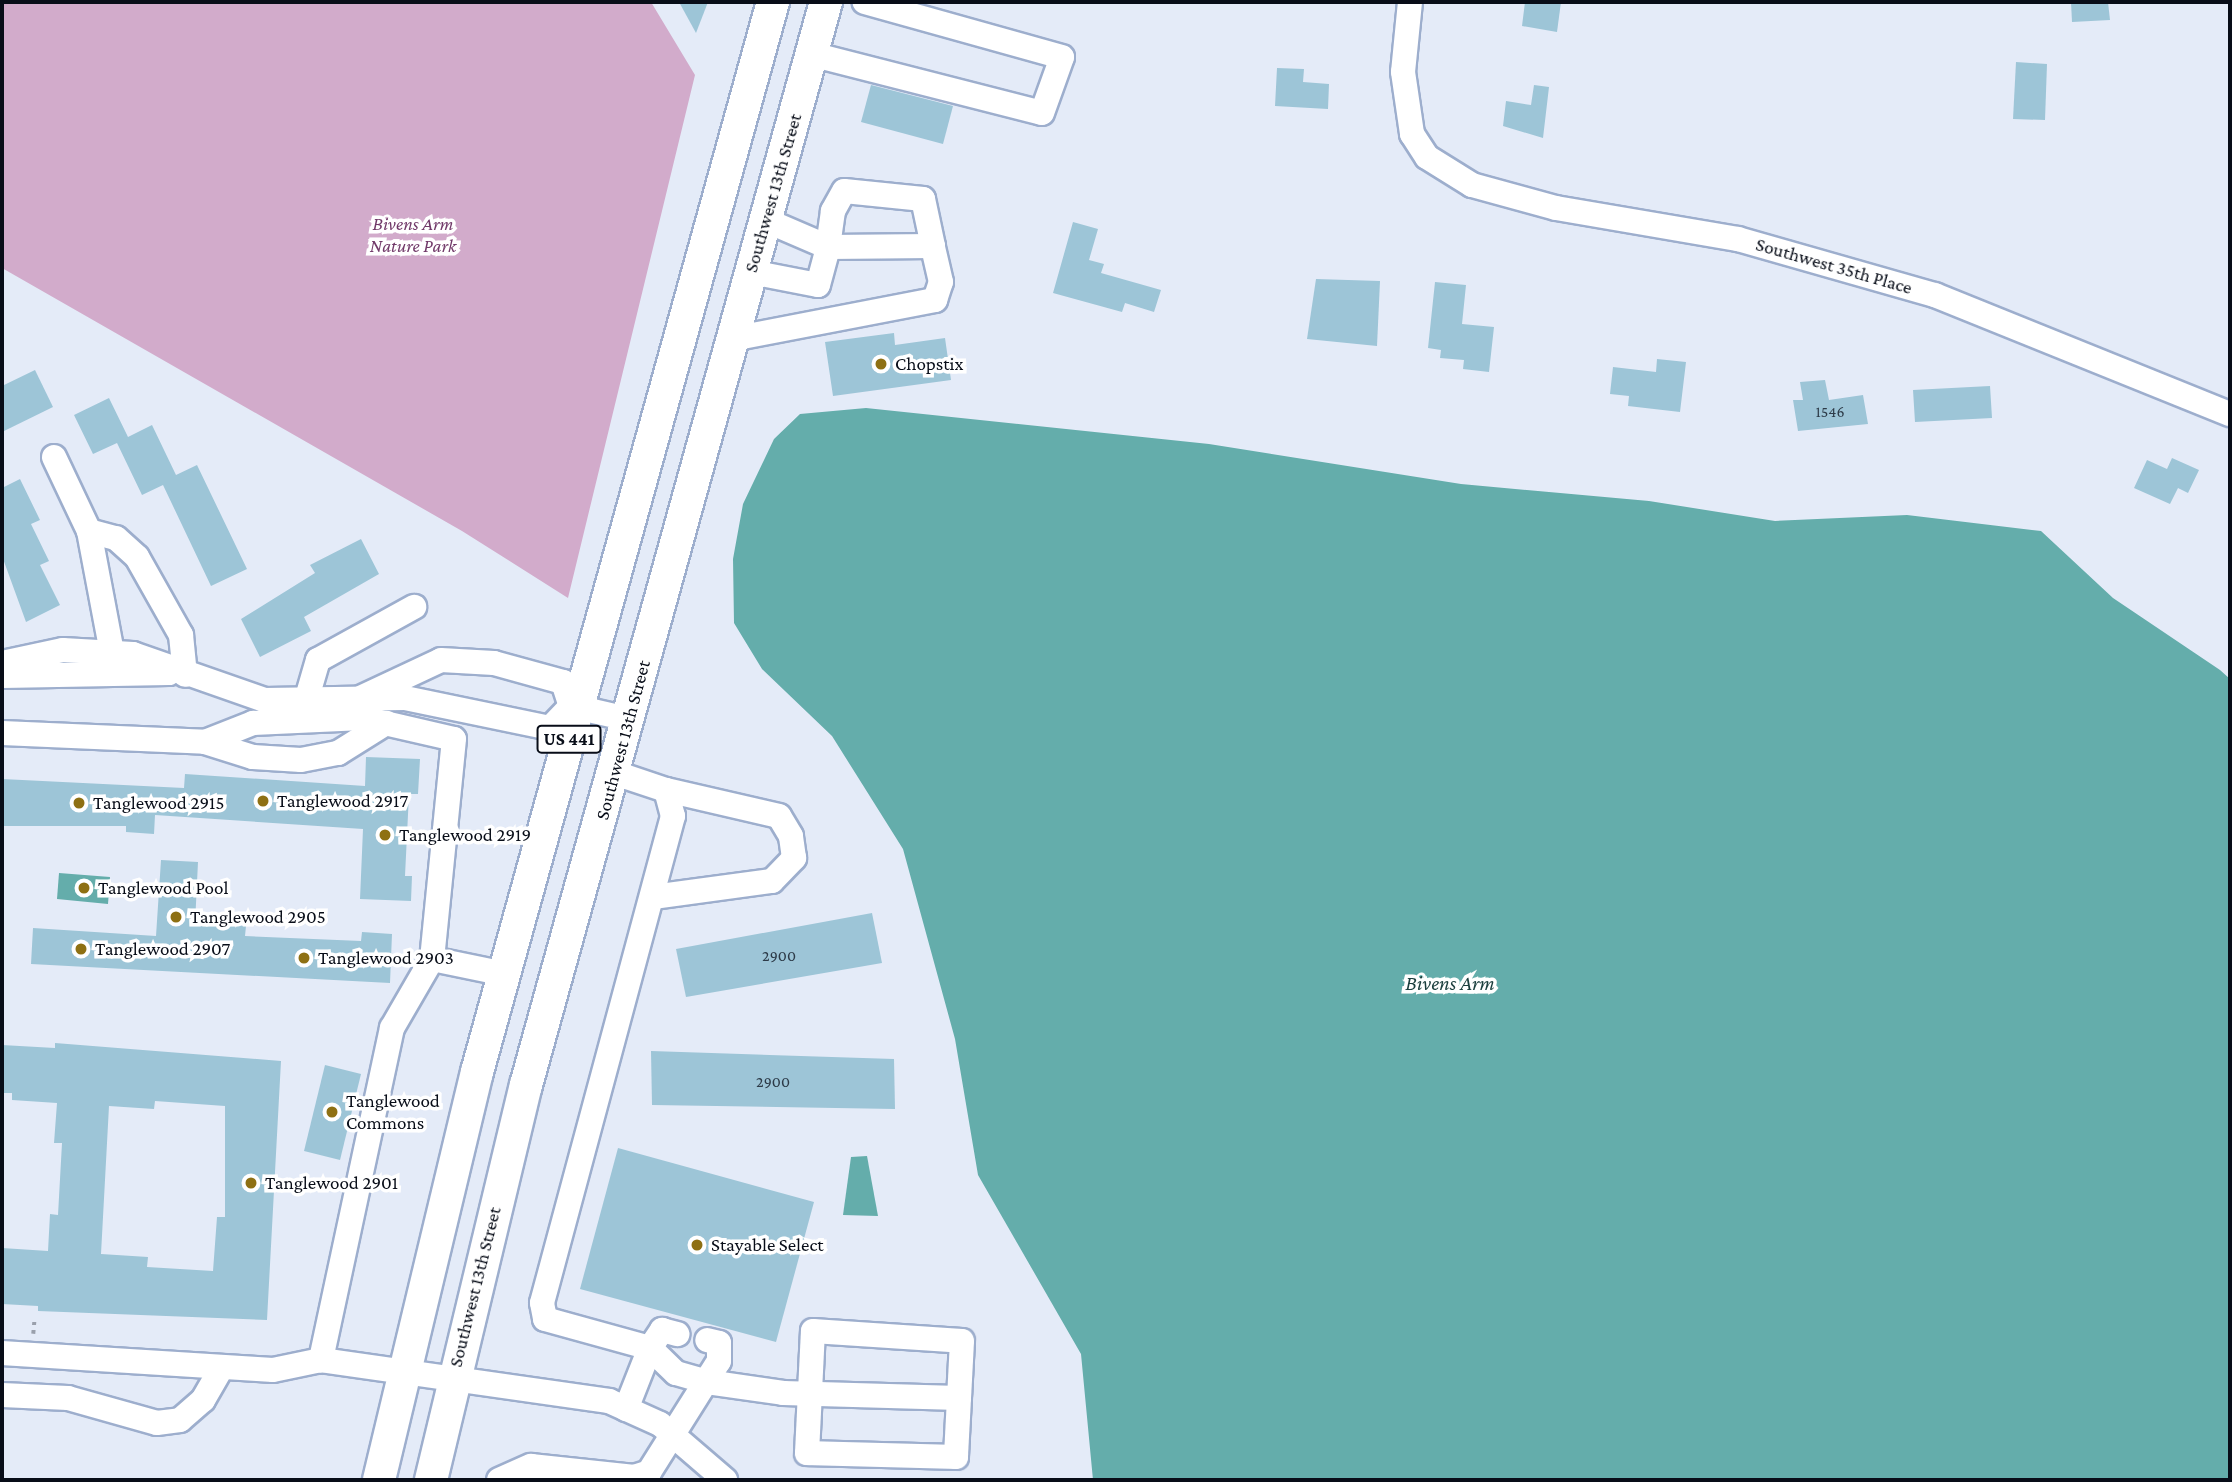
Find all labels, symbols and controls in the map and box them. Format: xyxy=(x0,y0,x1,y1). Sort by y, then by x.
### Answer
street label: Southwest 13th Street xyxy=(739,111,807,275)
park label: Bivens Arm Nature Park xyxy=(370,213,456,257)
street label: Southwest 35th Place xyxy=(1753,233,1915,299)
place label: Chopstix xyxy=(895,353,963,375)
marker: Chopstix xyxy=(873,356,889,372)
house number: 1546 xyxy=(1815,402,1845,422)
street label: Southwest 13th Street xyxy=(591,658,655,822)
road number: US 441 xyxy=(536,724,602,754)
place label: Tanglewood 2917 xyxy=(277,790,408,812)
place label: Tanglewood 2915 xyxy=(93,792,224,814)
marker: Tanglewood 2917 xyxy=(255,793,271,809)
marker: Tanglewood 2915 xyxy=(71,795,87,811)
place label: Tanglewood 2919 xyxy=(399,824,531,846)
marker: Tanglewood 2919 xyxy=(377,827,393,843)
place label: Tanglewood Pool xyxy=(98,877,228,899)
marker: Tanglewood Pool xyxy=(76,880,92,896)
place label: Tanglewood 2905 xyxy=(190,906,326,928)
marker: Tanglewood 2905 xyxy=(168,909,184,925)
place label: Tanglewood 2907 xyxy=(95,938,230,960)
marker: Tanglewood 2907 xyxy=(73,941,89,957)
house number: 2900 xyxy=(762,946,796,966)
place label: Tanglewood 2903 xyxy=(318,947,454,969)
marker: Tanglewood 2903 xyxy=(296,950,312,966)
water label: Bivens Arm xyxy=(1405,970,1495,996)
house number: 2900 xyxy=(756,1072,790,1092)
place label: Tanglewood Commons xyxy=(346,1090,440,1134)
marker: Tanglewood Commons xyxy=(324,1104,340,1120)
place label: Tanglewood 2901 xyxy=(265,1172,398,1194)
marker: Tanglewood 2901 xyxy=(243,1175,259,1191)
street label: Southwest 13th Street xyxy=(444,1205,506,1369)
place label: Stayable Select xyxy=(711,1234,824,1256)
marker: Stayable Select xyxy=(689,1237,705,1253)

